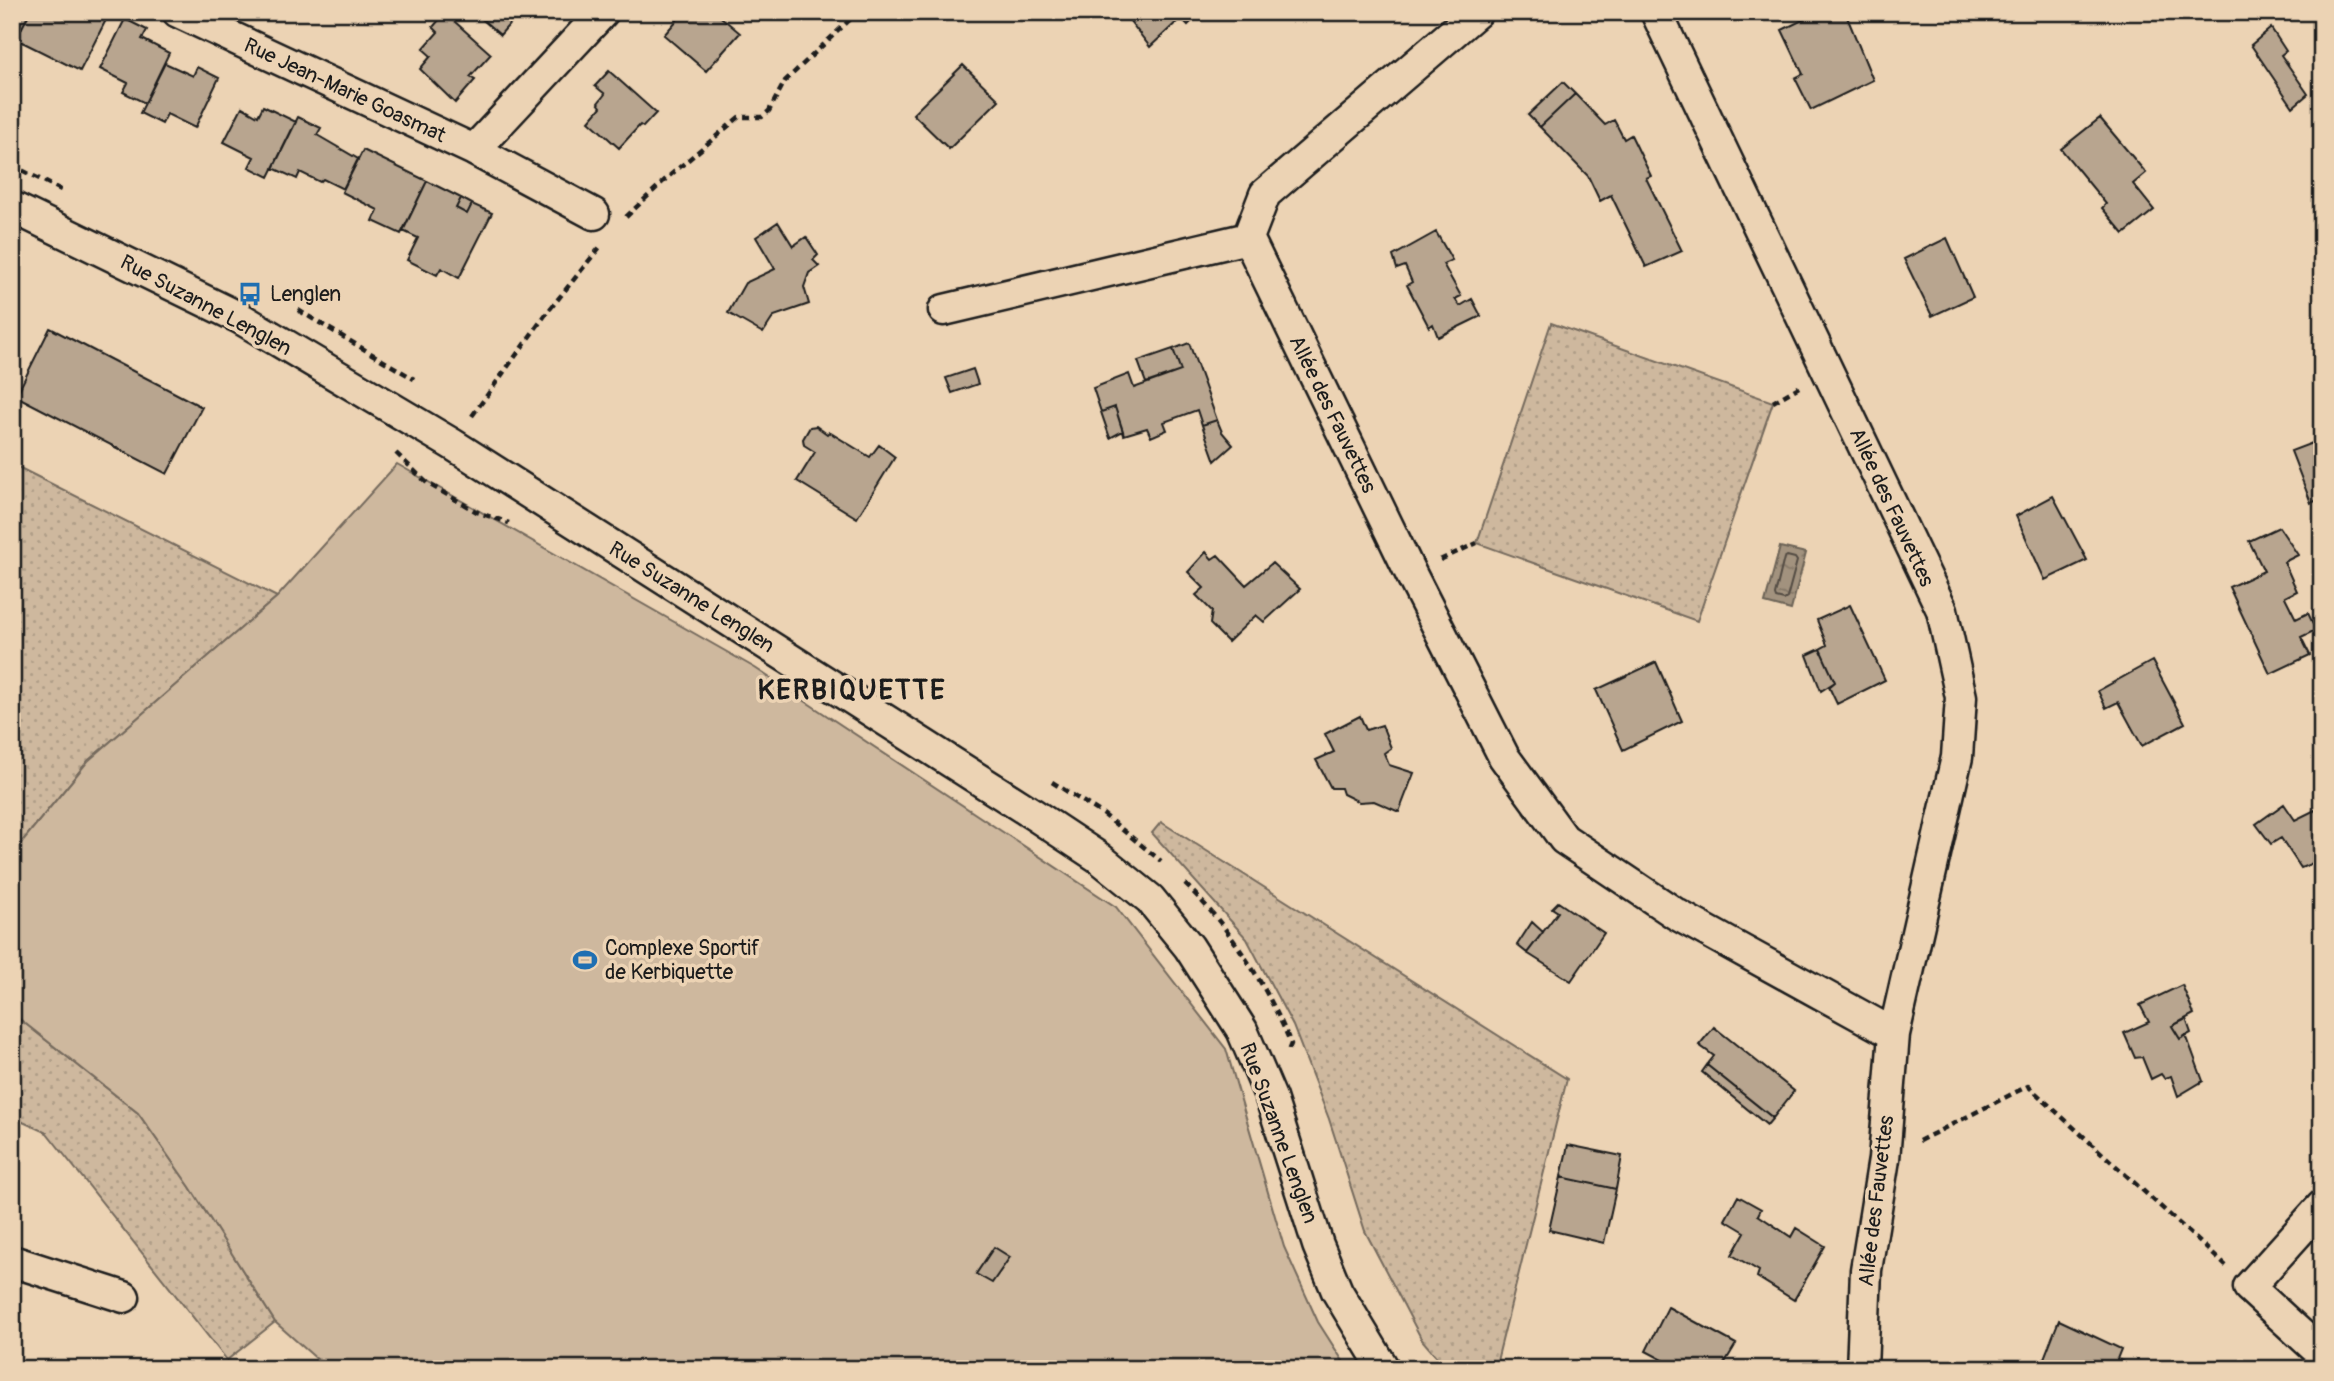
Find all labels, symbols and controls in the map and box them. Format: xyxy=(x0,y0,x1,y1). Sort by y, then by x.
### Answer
street label: Rue Jean-Marie Goasmat xyxy=(240,32,451,149)
street label: Rue Suzanne Lenglen xyxy=(115,249,296,362)
bus stop icon: Lenglen xyxy=(236,280,264,308)
place label: Lenglen xyxy=(270,281,341,308)
street label: Allée des Fauvettes xyxy=(1283,331,1383,498)
street label: Allée des Fauvettes xyxy=(1843,423,1940,592)
street label: Rue Suzanne Lenglen xyxy=(604,536,780,659)
district label: KERBIQUETTE xyxy=(757,673,947,708)
place label: Complexe Sportif de Kerbiquette xyxy=(605,935,760,986)
sports icon: Complexe Sportif de Kerbiquette xyxy=(571,946,599,974)
street label: Rue Suzanne Lenglen xyxy=(1233,1039,1324,1227)
street label: Allée des Fauvettes xyxy=(1853,1113,1900,1288)

